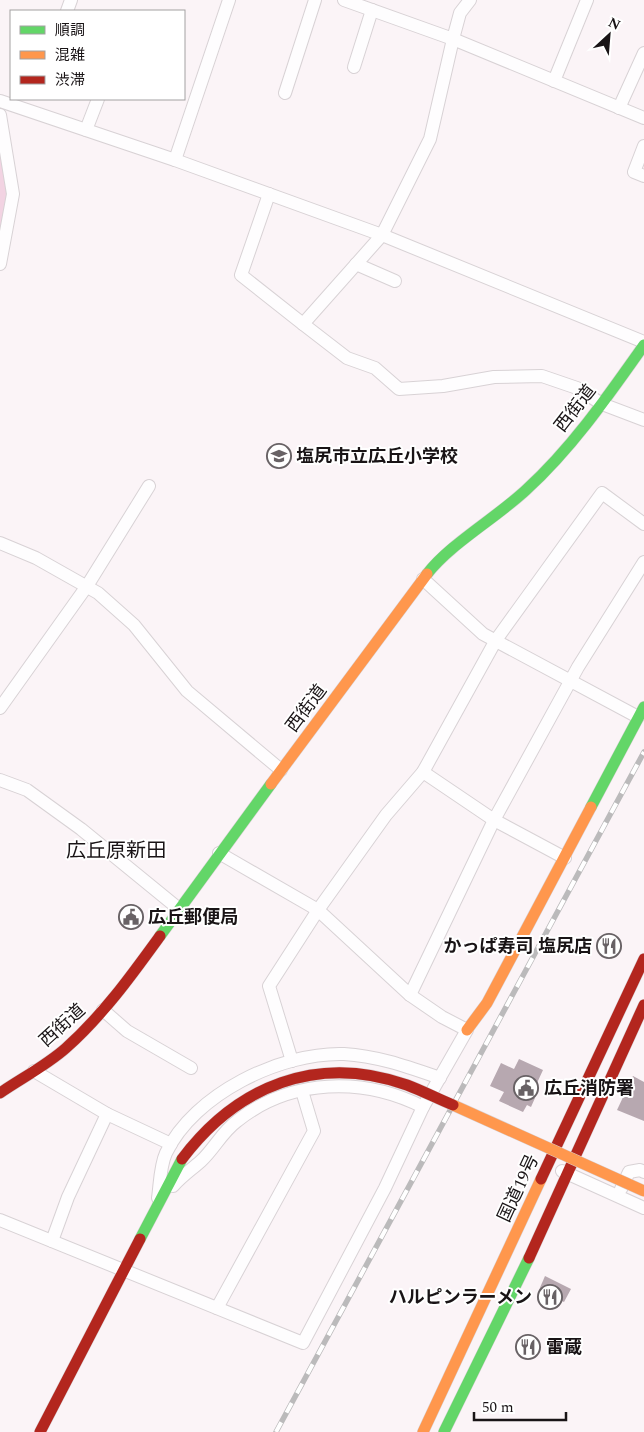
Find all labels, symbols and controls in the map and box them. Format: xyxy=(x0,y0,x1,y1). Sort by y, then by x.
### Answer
legend xyxy=(10,10,185,100)
north arrow xyxy=(584,10,634,60)
text: N xyxy=(605,12,624,36)
text: 順調 xyxy=(55,19,85,42)
text: 混雑 xyxy=(55,44,85,67)
text: 渋滞 xyxy=(55,69,85,92)
street label: 西街道 xyxy=(548,379,603,438)
school or university icon: 塩尻市立広丘小学校 xyxy=(266,443,292,469)
place label: 塩尻市立広丘小学校 xyxy=(296,443,458,470)
street label: 西街道 xyxy=(279,679,333,738)
district label: 広丘原新田 xyxy=(66,836,166,866)
public building icon: 広丘郵便局 xyxy=(118,904,144,930)
place label: 広丘郵便局 xyxy=(148,904,238,931)
place label: かっぱ寿司 塩尻店 xyxy=(444,933,592,960)
restaurant icon: かっぱ寿司 塩尻店 xyxy=(596,933,622,959)
street label: 西街道 xyxy=(33,997,91,1053)
public building icon: 広丘消防署 xyxy=(513,1075,539,1101)
place label: 広丘消防署 xyxy=(544,1075,634,1102)
street label: 国道19号 xyxy=(491,1150,546,1227)
place label: ハルピンラーメン xyxy=(389,1284,532,1311)
restaurant icon: ハルピンラーメン xyxy=(537,1284,563,1310)
restaurant icon: 雷蔵 xyxy=(515,1334,541,1360)
place label: 雷蔵 xyxy=(546,1334,582,1361)
scale bar xyxy=(474,1390,566,1422)
text: 50 m xyxy=(482,1396,514,1419)

